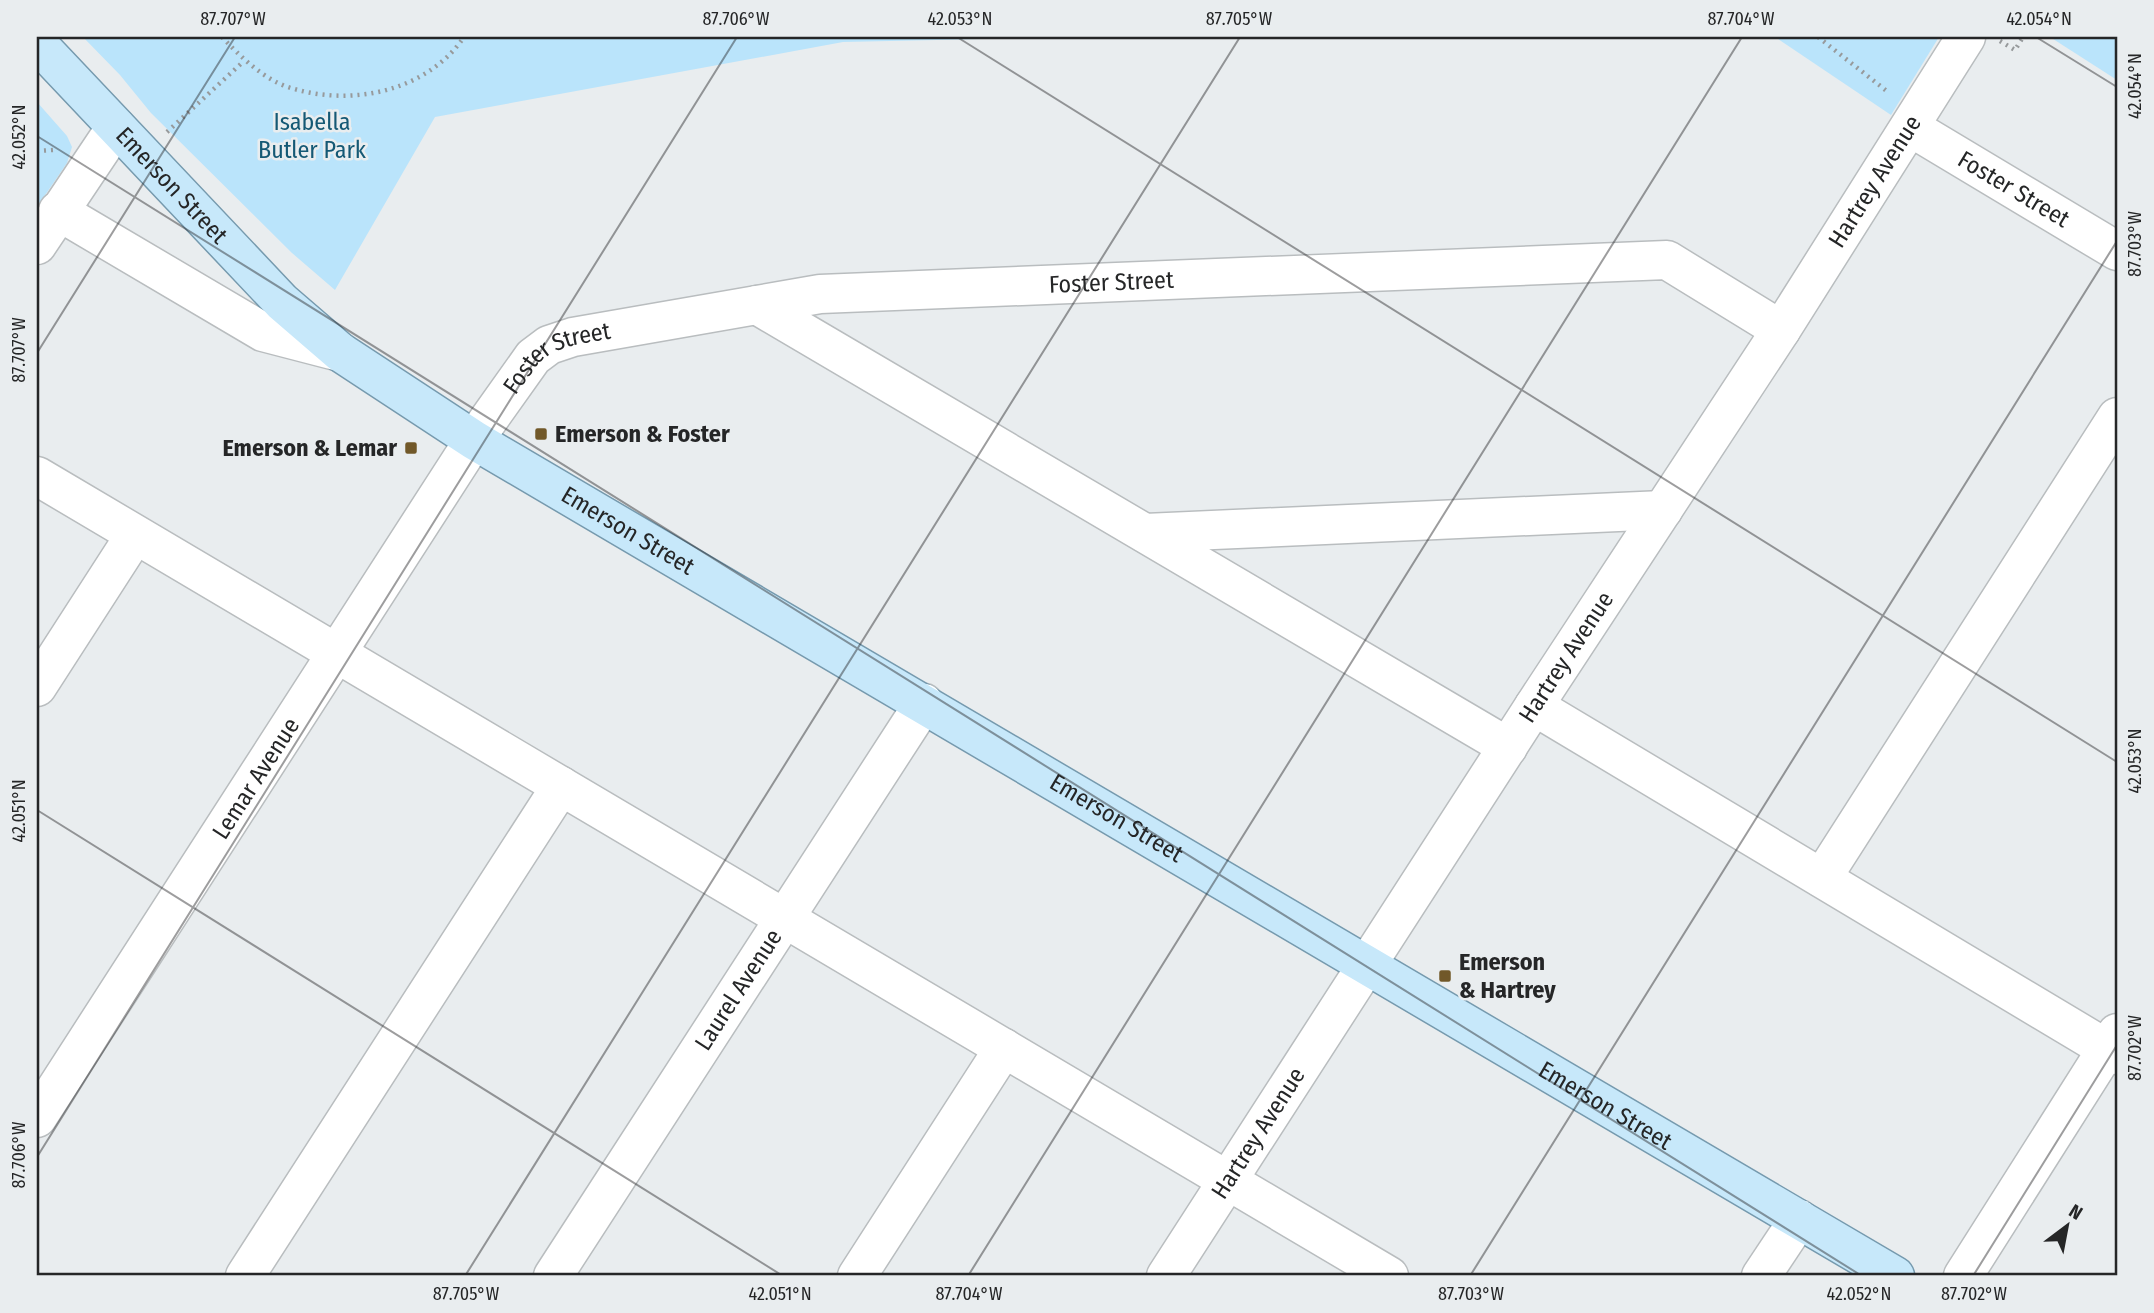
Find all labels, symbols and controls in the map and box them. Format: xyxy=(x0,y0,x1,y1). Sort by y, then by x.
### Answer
text: 87.707°W xyxy=(200,8,266,30)
text: 87.706°W xyxy=(702,8,770,30)
text: 42.053°N xyxy=(927,8,993,30)
text: 87.705°W xyxy=(1206,8,1273,30)
text: 87.704°W xyxy=(1708,8,1775,30)
text: 42.054°N xyxy=(2006,8,2072,30)
text: 42.054°N xyxy=(2124,53,2146,119)
text: 42.052°N xyxy=(8,105,30,169)
park label: Isabella Butler Park xyxy=(258,108,367,164)
street label: Hartrey Avenue xyxy=(1823,110,1927,253)
street label: Emerson Street xyxy=(110,121,233,249)
street label: Foster Street xyxy=(1953,145,2075,233)
text: 87.703°W xyxy=(2124,210,2146,277)
street label: Foster Street xyxy=(1048,266,1174,299)
text: 87.707°W xyxy=(8,317,30,383)
street label: Foster Street xyxy=(497,317,613,399)
place label: Emerson & Foster xyxy=(555,420,730,448)
marker: Emerson & Foster xyxy=(533,426,549,442)
place label: Emerson & Lemar xyxy=(222,434,397,462)
marker: Emerson & Lemar xyxy=(403,440,419,456)
street label: Emerson Street xyxy=(556,481,700,581)
street label: Hartrey Avenue xyxy=(1513,586,1619,728)
street label: Lemar Avenue xyxy=(207,713,305,844)
text: 42.053°N xyxy=(2124,728,2146,794)
street label: Emerson Street xyxy=(1045,768,1188,868)
text: 42.051°N xyxy=(8,779,30,843)
street label: Laurel Avenue xyxy=(689,924,788,1056)
place label: Emerson & Hartrey xyxy=(1459,948,1556,1004)
marker: Emerson & Hartrey xyxy=(1437,968,1453,984)
text: 87.702°W xyxy=(2124,1014,2146,1081)
street label: Emerson Street xyxy=(1534,1056,1677,1156)
street label: Hartrey Avenue xyxy=(1206,1062,1311,1204)
text: 87.706°W xyxy=(8,1121,30,1189)
north arrow xyxy=(2032,1190,2102,1260)
text: N xyxy=(2065,1199,2087,1225)
text: 87.705°W xyxy=(433,1283,500,1305)
text: 42.051°N xyxy=(748,1283,812,1305)
text: 87.704°W xyxy=(936,1283,1003,1305)
text: 87.703°W xyxy=(1438,1283,1505,1305)
text: 42.052°N xyxy=(1827,1283,1891,1305)
text: 87.702°W xyxy=(1941,1283,2008,1305)

